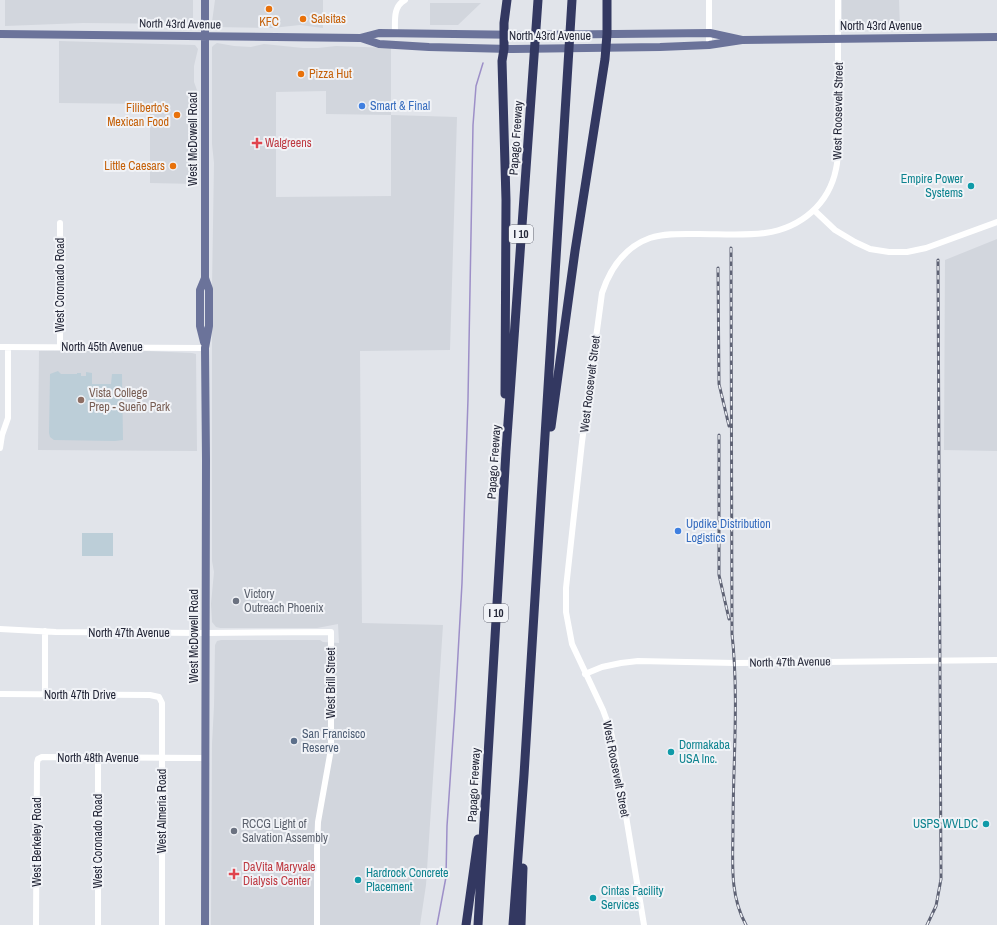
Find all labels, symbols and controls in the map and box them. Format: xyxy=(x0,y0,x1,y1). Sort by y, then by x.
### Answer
marker: KFC xyxy=(264,4,274,14)
place label: Salsitas xyxy=(311,11,346,27)
place label: KFC xyxy=(259,14,279,30)
marker: Salsitas xyxy=(298,14,308,24)
street label: North 43rd Avenue xyxy=(139,15,221,33)
street label: North 43rd Avenue xyxy=(840,18,922,34)
street label: North 43rd Avenue xyxy=(509,28,591,44)
street label: West Roosevelt Street xyxy=(829,62,847,160)
place label: Pizza Hut xyxy=(309,66,352,82)
marker: Pizza Hut xyxy=(296,69,306,79)
street label: West McDowell Road xyxy=(185,92,201,186)
place label: Smart & Final xyxy=(370,98,430,114)
place label: Filiberto's Mexican Food xyxy=(107,100,169,130)
street label: Papago Freeway xyxy=(505,100,527,176)
marker: Smart & Final xyxy=(357,101,367,111)
marker: Filiberto's Mexican Food xyxy=(172,110,182,120)
place label: Walgreens xyxy=(265,135,312,151)
marker: Walgreens xyxy=(252,138,262,148)
place label: Little Caesars xyxy=(104,158,165,174)
marker: Little Caesars xyxy=(168,161,178,171)
place label: Empire Power Systems xyxy=(901,171,964,201)
marker: Empire Power Systems xyxy=(966,181,976,191)
road number: I 10 xyxy=(509,225,533,243)
street label: West Coronado Road xyxy=(52,238,68,332)
street label: West Roosevelt Street xyxy=(576,334,604,433)
street label: North 45th Avenue xyxy=(61,339,143,355)
place label: Vista College Prep - Sueño Park xyxy=(89,385,170,415)
marker: Vista College Prep - Sueño Park xyxy=(76,395,86,405)
street label: Papago Freeway xyxy=(483,424,505,500)
place label: Updike Distribution Logistics xyxy=(686,516,771,546)
marker: Updike Distribution Logistics xyxy=(673,526,683,536)
place label: Victory Outreach Phoenix xyxy=(244,586,323,616)
street label: West McDowell Road xyxy=(186,589,202,683)
marker: Victory Outreach Phoenix xyxy=(231,596,241,606)
road number: I 10 xyxy=(484,604,508,622)
street label: North 47th Avenue xyxy=(88,625,170,641)
street label: West Brill Street xyxy=(323,647,339,718)
street label: North 47th Avenue xyxy=(749,653,831,671)
street label: North 47th Drive xyxy=(44,687,116,703)
street label: West Roosevelt Street xyxy=(599,720,633,819)
place label: San Francisco Reserve xyxy=(302,726,365,756)
marker: San Francisco Reserve xyxy=(289,736,299,746)
place label: Dormakaba USA Inc. xyxy=(679,737,730,767)
street label: Papago Freeway xyxy=(464,747,484,823)
marker: Dormakaba USA Inc. xyxy=(666,747,676,757)
street label: North 48th Avenue xyxy=(57,750,139,766)
street label: West Almeria Road xyxy=(154,769,170,853)
street label: West Coronado Road xyxy=(90,794,106,888)
street label: West Berkeley Road xyxy=(29,797,45,887)
place label: RCCG Light of Salvation Assembly xyxy=(242,816,328,846)
place label: USPS WVLDC xyxy=(913,816,978,832)
marker: USPS WVLDC xyxy=(981,819,991,829)
marker: RCCG Light of Salvation Assembly xyxy=(229,826,239,836)
place label: DaVita Maryvale Dialysis Center xyxy=(243,859,316,889)
place label: Hardrock Concrete Placement xyxy=(366,865,449,895)
marker: DaVita Maryvale Dialysis Center xyxy=(228,868,240,880)
marker: Hardrock Concrete Placement xyxy=(353,875,363,885)
place label: Cintas Facility Services xyxy=(601,883,663,913)
marker: Cintas Facility Services xyxy=(588,893,598,903)

